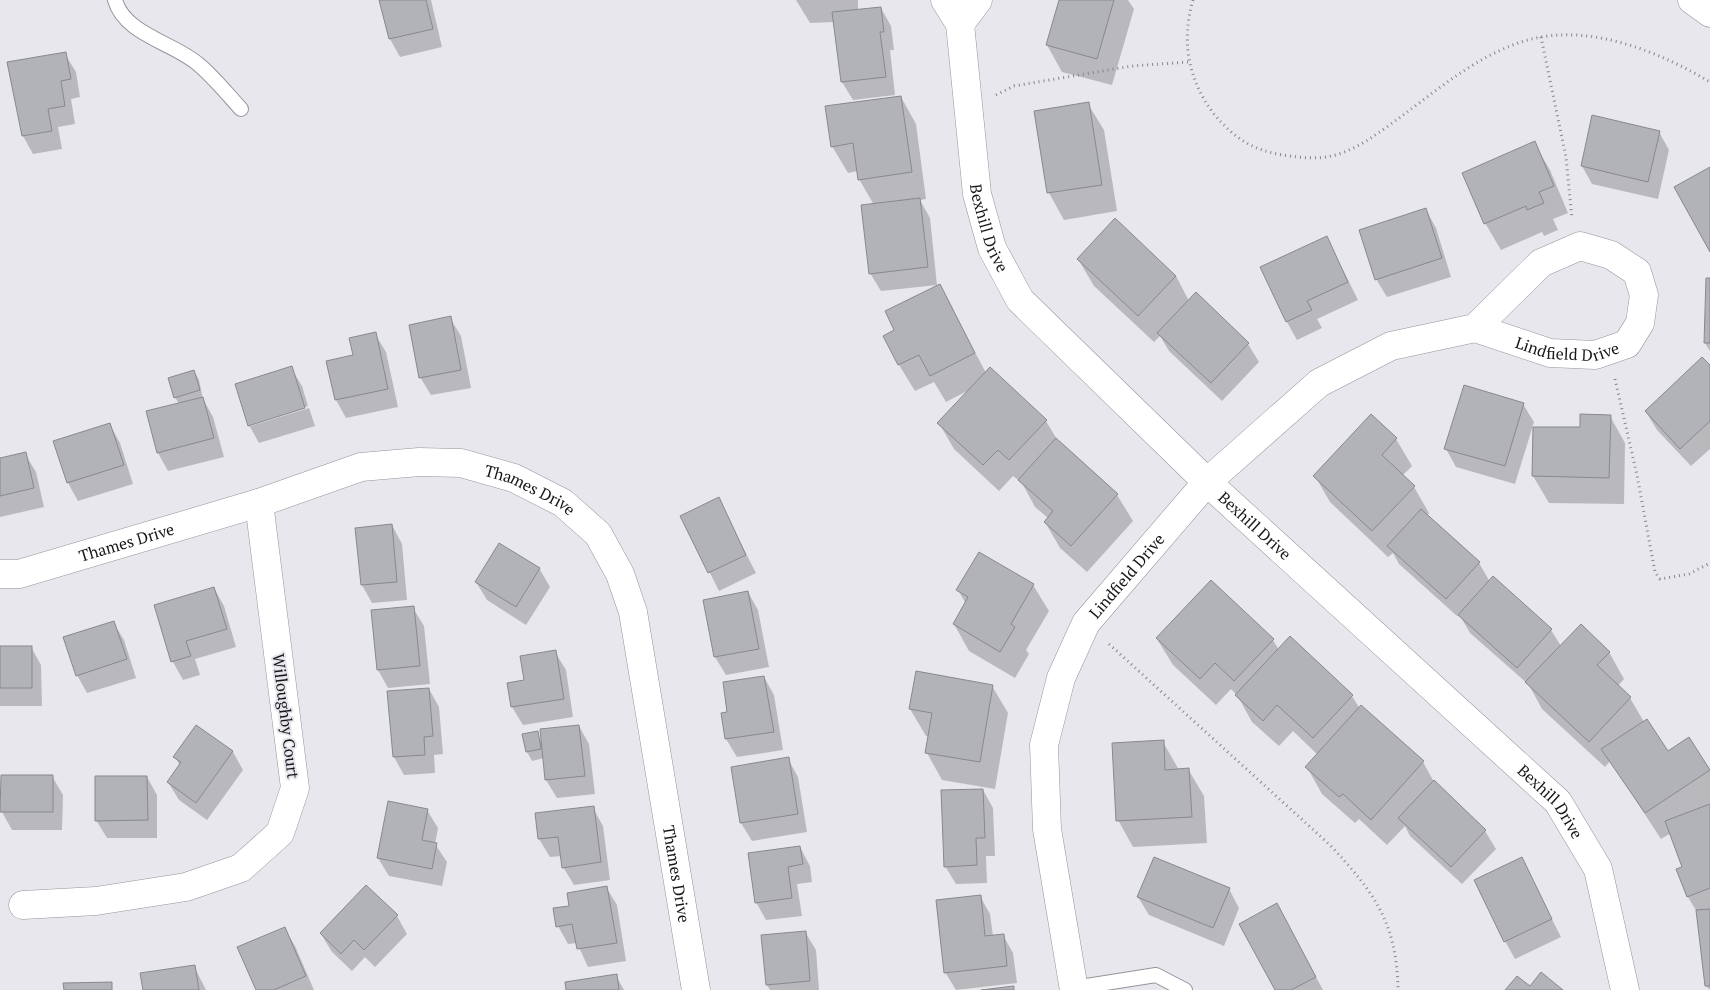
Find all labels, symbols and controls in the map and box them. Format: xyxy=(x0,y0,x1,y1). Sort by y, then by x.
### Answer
street label: Bexhill Drive xyxy=(965,183,1014,276)
street label: Lindfield Drive xyxy=(1513,331,1622,366)
street label: Thames Drive xyxy=(482,459,580,520)
street label: Bexhill Drive xyxy=(1214,487,1296,565)
street label: Thames Drive xyxy=(76,518,177,567)
street label: Lindfield Drive xyxy=(1084,529,1169,623)
street label: Willoughby Court xyxy=(267,652,305,780)
street label: Bexhill Drive xyxy=(1513,759,1588,843)
street label: Thames Drive xyxy=(658,824,696,924)

